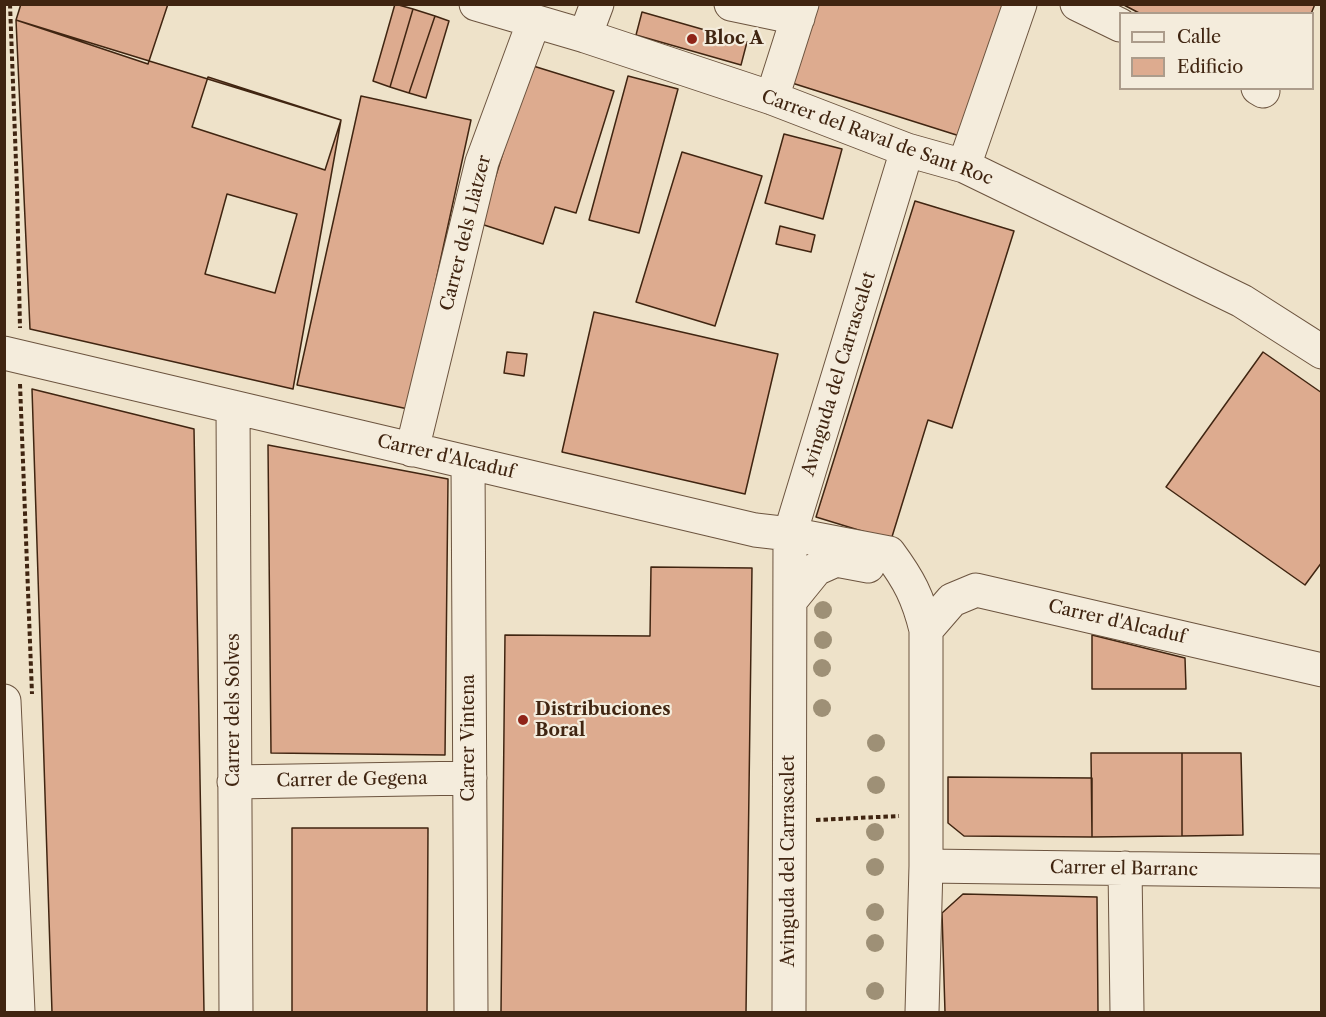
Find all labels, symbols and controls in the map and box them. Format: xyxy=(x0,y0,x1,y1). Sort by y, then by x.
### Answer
legend xyxy=(1119,12,1314,90)
text: Calle xyxy=(1177,26,1221,48)
place label: Bloc A xyxy=(704,28,763,50)
marker: Bloc A xyxy=(685,32,699,46)
text: Edificio xyxy=(1177,56,1243,78)
street label: Carrer del Raval de Sant Roc xyxy=(758,86,996,190)
street label: Carrer dels Llàtzer xyxy=(436,153,496,313)
street label: Avinguda del Carrascalet xyxy=(798,269,880,479)
street label: Carrer d'Alcaduf xyxy=(375,431,517,483)
street label: Carrer d'Alcaduf xyxy=(1046,596,1188,648)
street label: Carrer dels Solves xyxy=(223,633,245,787)
street label: Carrer Vintena xyxy=(458,674,480,802)
place label: Distribuciones Boral xyxy=(535,699,671,742)
marker: Distribuciones Boral xyxy=(516,713,530,727)
street label: Avinguda del Carrascalet xyxy=(778,755,800,967)
street label: Carrer de Gegena xyxy=(276,768,428,792)
street label: Carrer el Barranc xyxy=(1050,857,1198,881)

